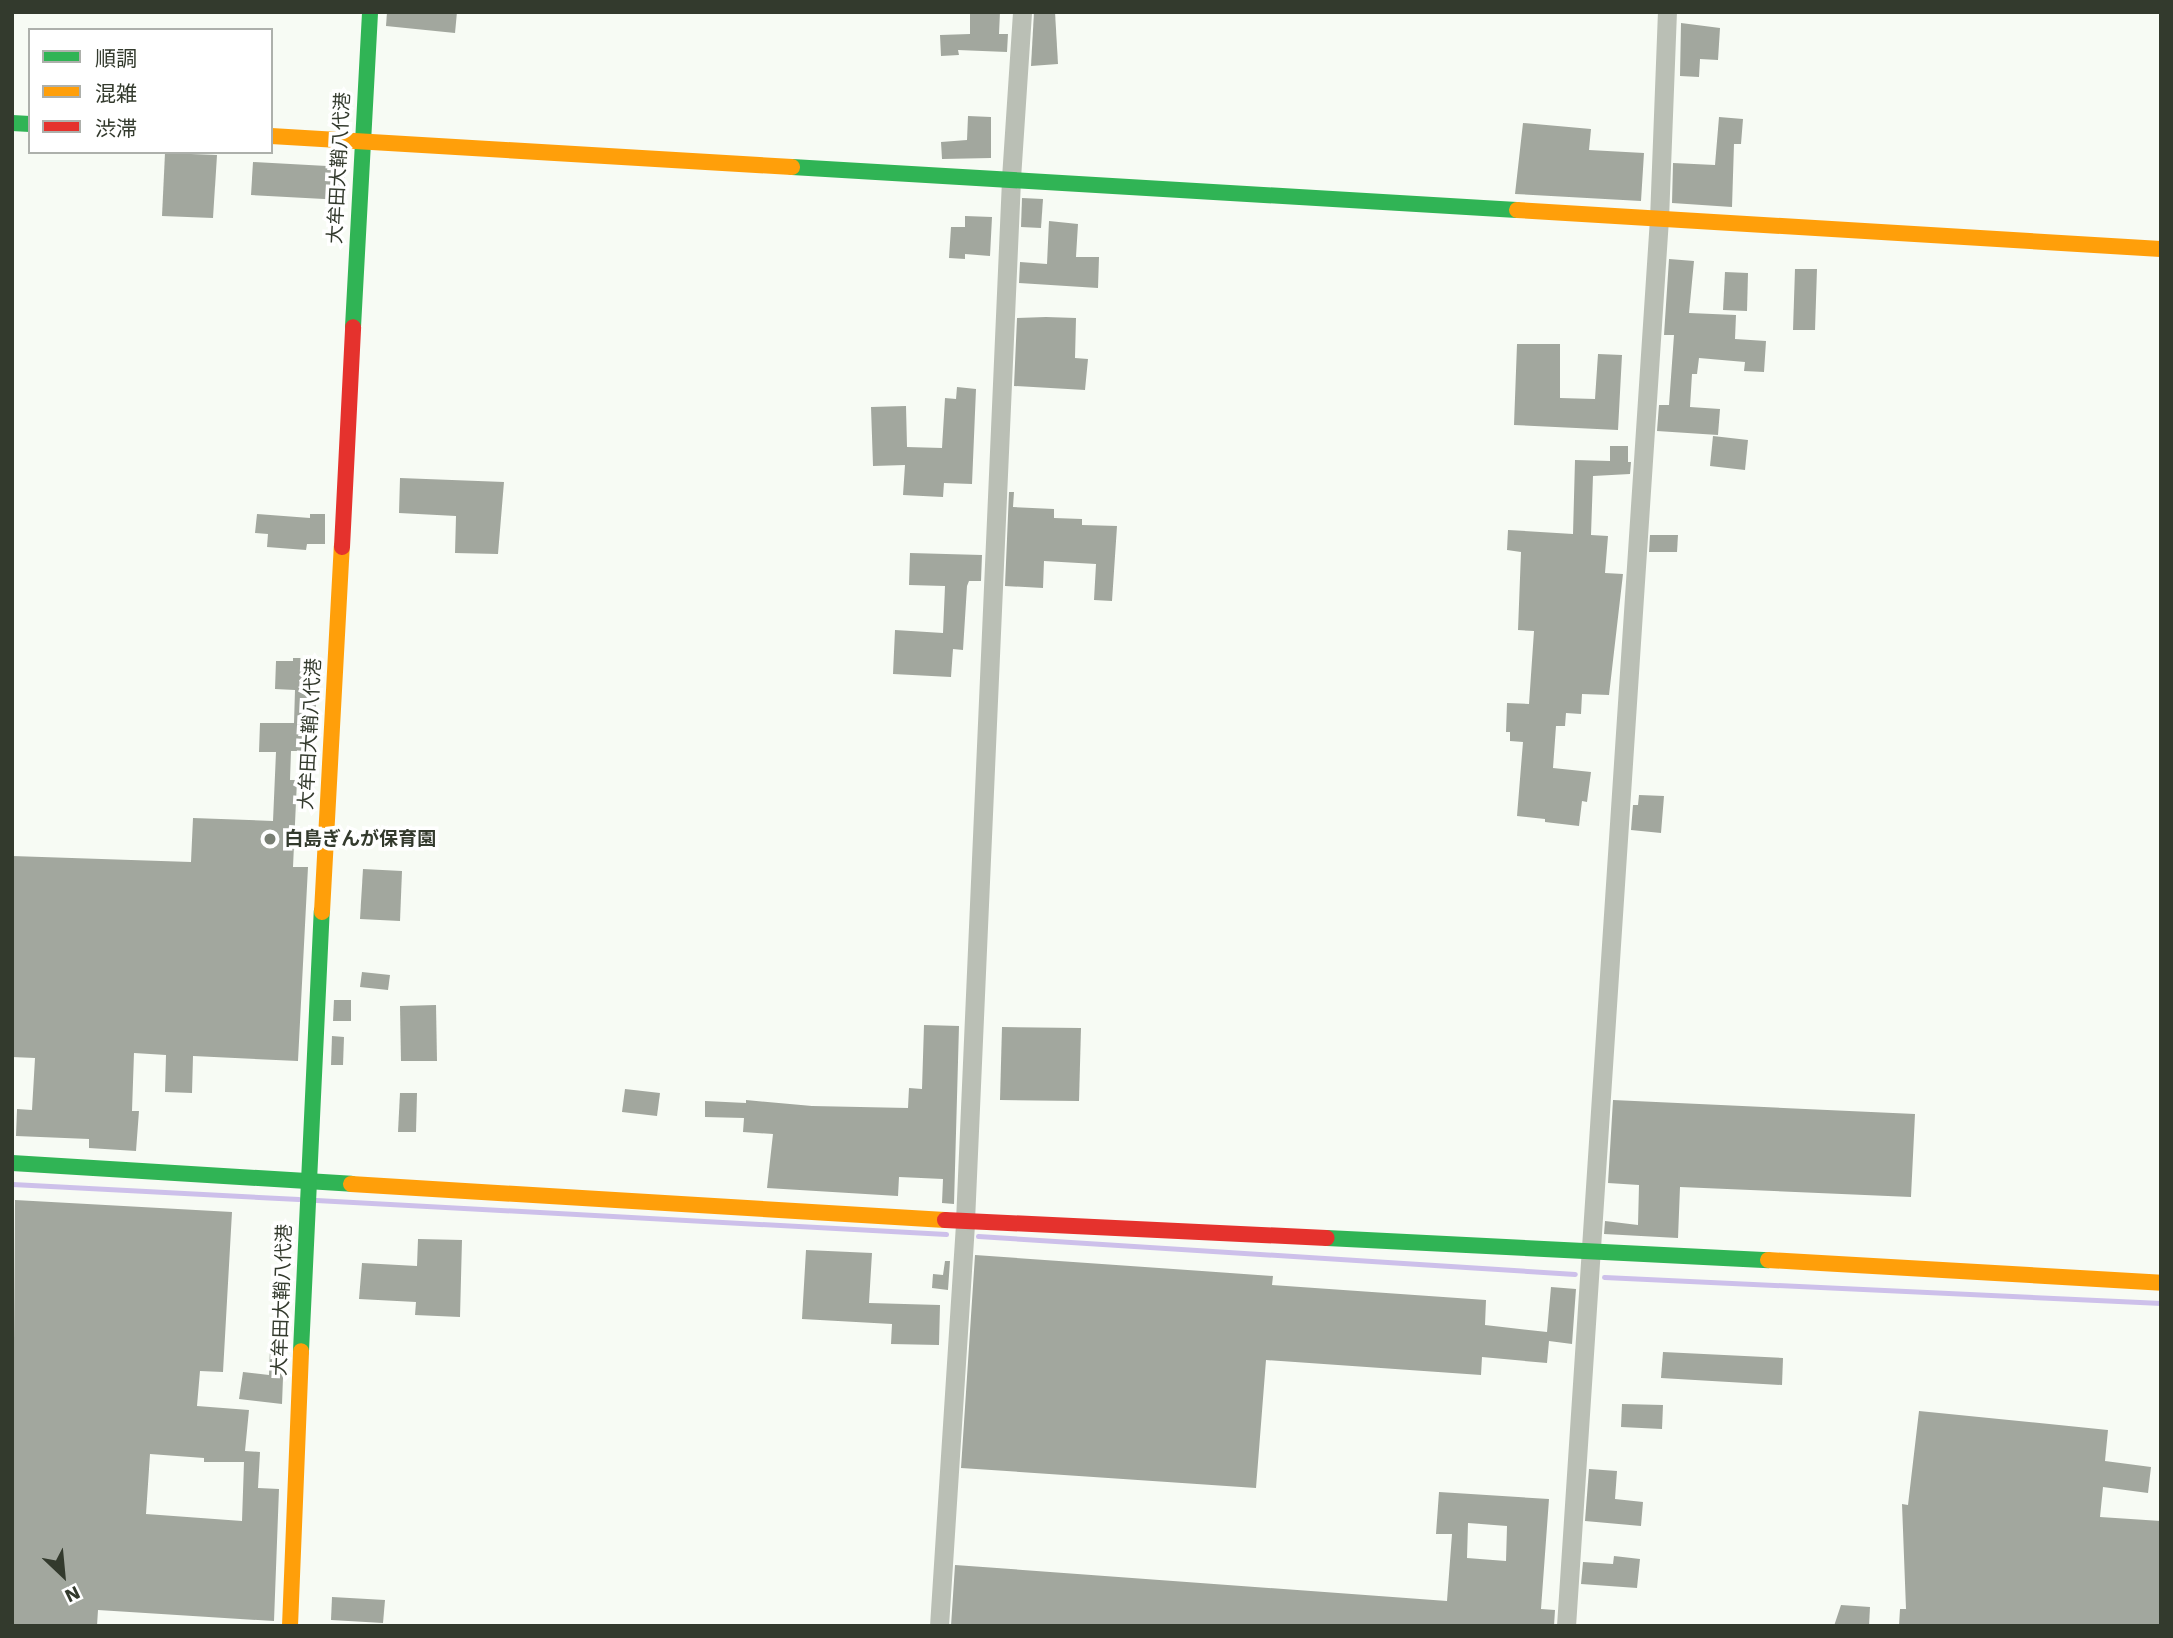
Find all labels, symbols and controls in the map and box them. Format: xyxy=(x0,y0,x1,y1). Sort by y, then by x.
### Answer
legend xyxy=(28,28,273,154)
text: 順調 xyxy=(95,46,137,71)
text: 混雑 xyxy=(95,81,137,106)
street label: 大牟田大鞘八代港 xyxy=(324,92,354,244)
text: 渋滞 xyxy=(95,116,137,141)
street label: 大牟田大鞘八代港 xyxy=(295,658,325,810)
place label: 白島ぎんが保育園 xyxy=(284,828,436,850)
marker: 白島ぎんが保育園 xyxy=(262,831,278,847)
street label: 大牟田大鞘八代港 xyxy=(268,1224,296,1376)
north arrow xyxy=(28,1540,98,1610)
text: N xyxy=(61,1581,84,1608)

